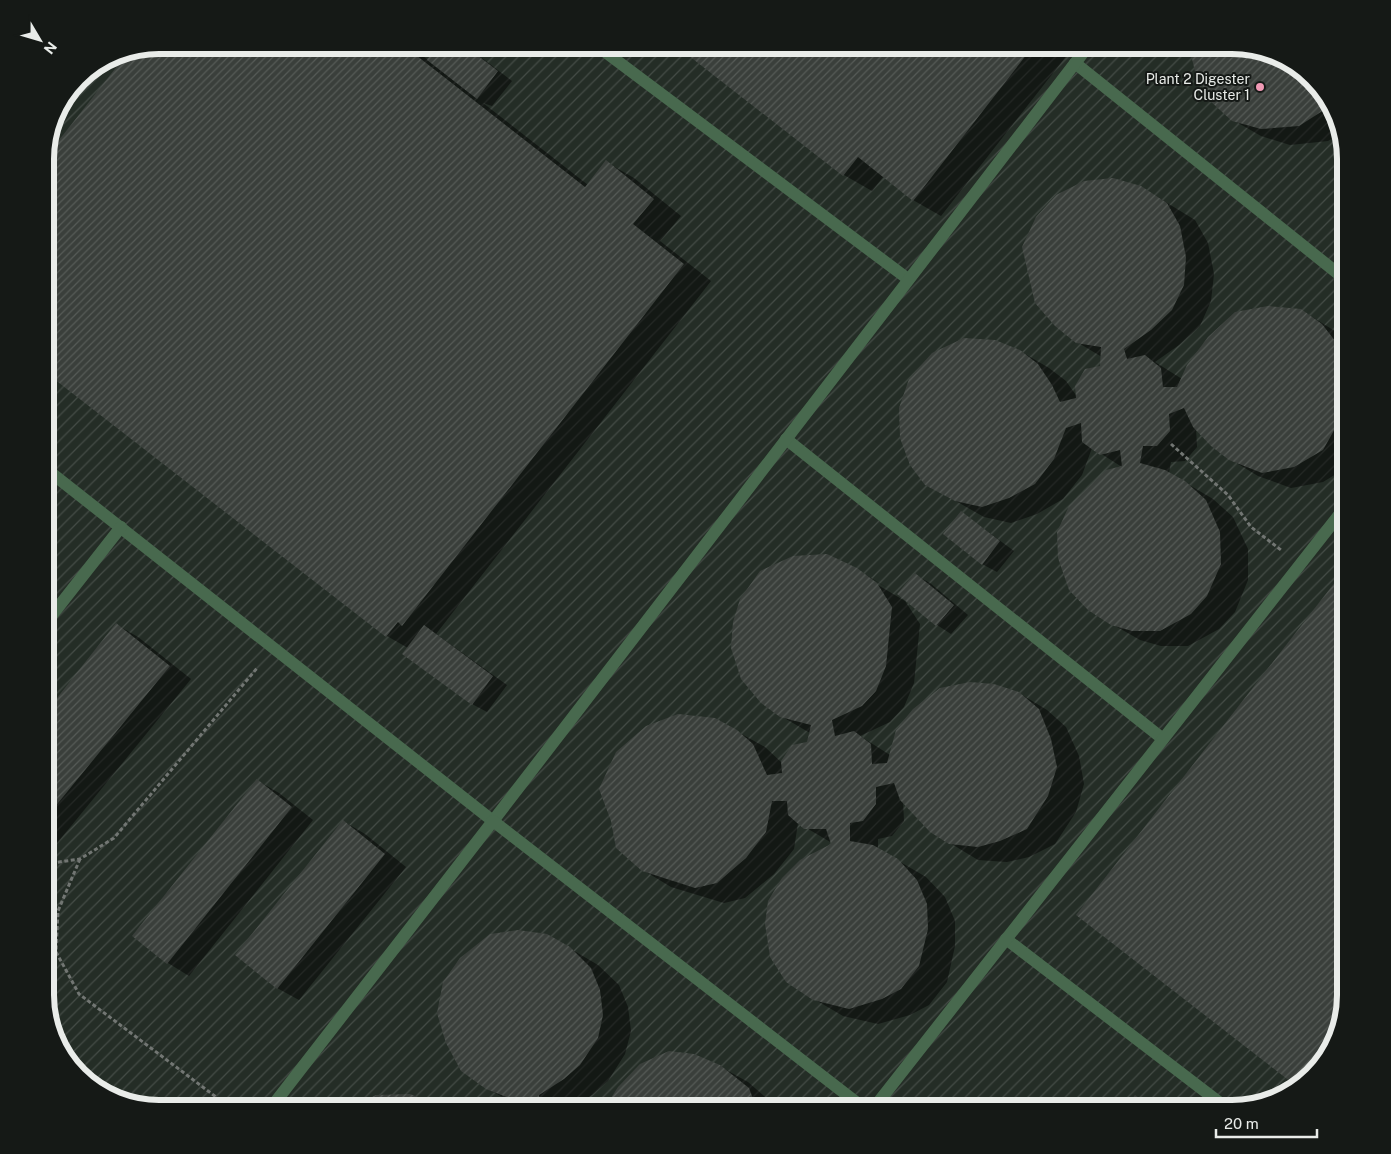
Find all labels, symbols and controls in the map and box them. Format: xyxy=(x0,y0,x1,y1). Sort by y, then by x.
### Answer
north arrow xyxy=(15,15,65,65)
text: N xyxy=(41,39,60,57)
place label: Plant 2 Digester Cluster 1 xyxy=(1146,71,1250,103)
marker: Plant 2 Digester Cluster 1 xyxy=(1254,81,1266,93)
scale bar xyxy=(1216,1106,1317,1138)
text: 20 m xyxy=(1224,1115,1259,1132)

